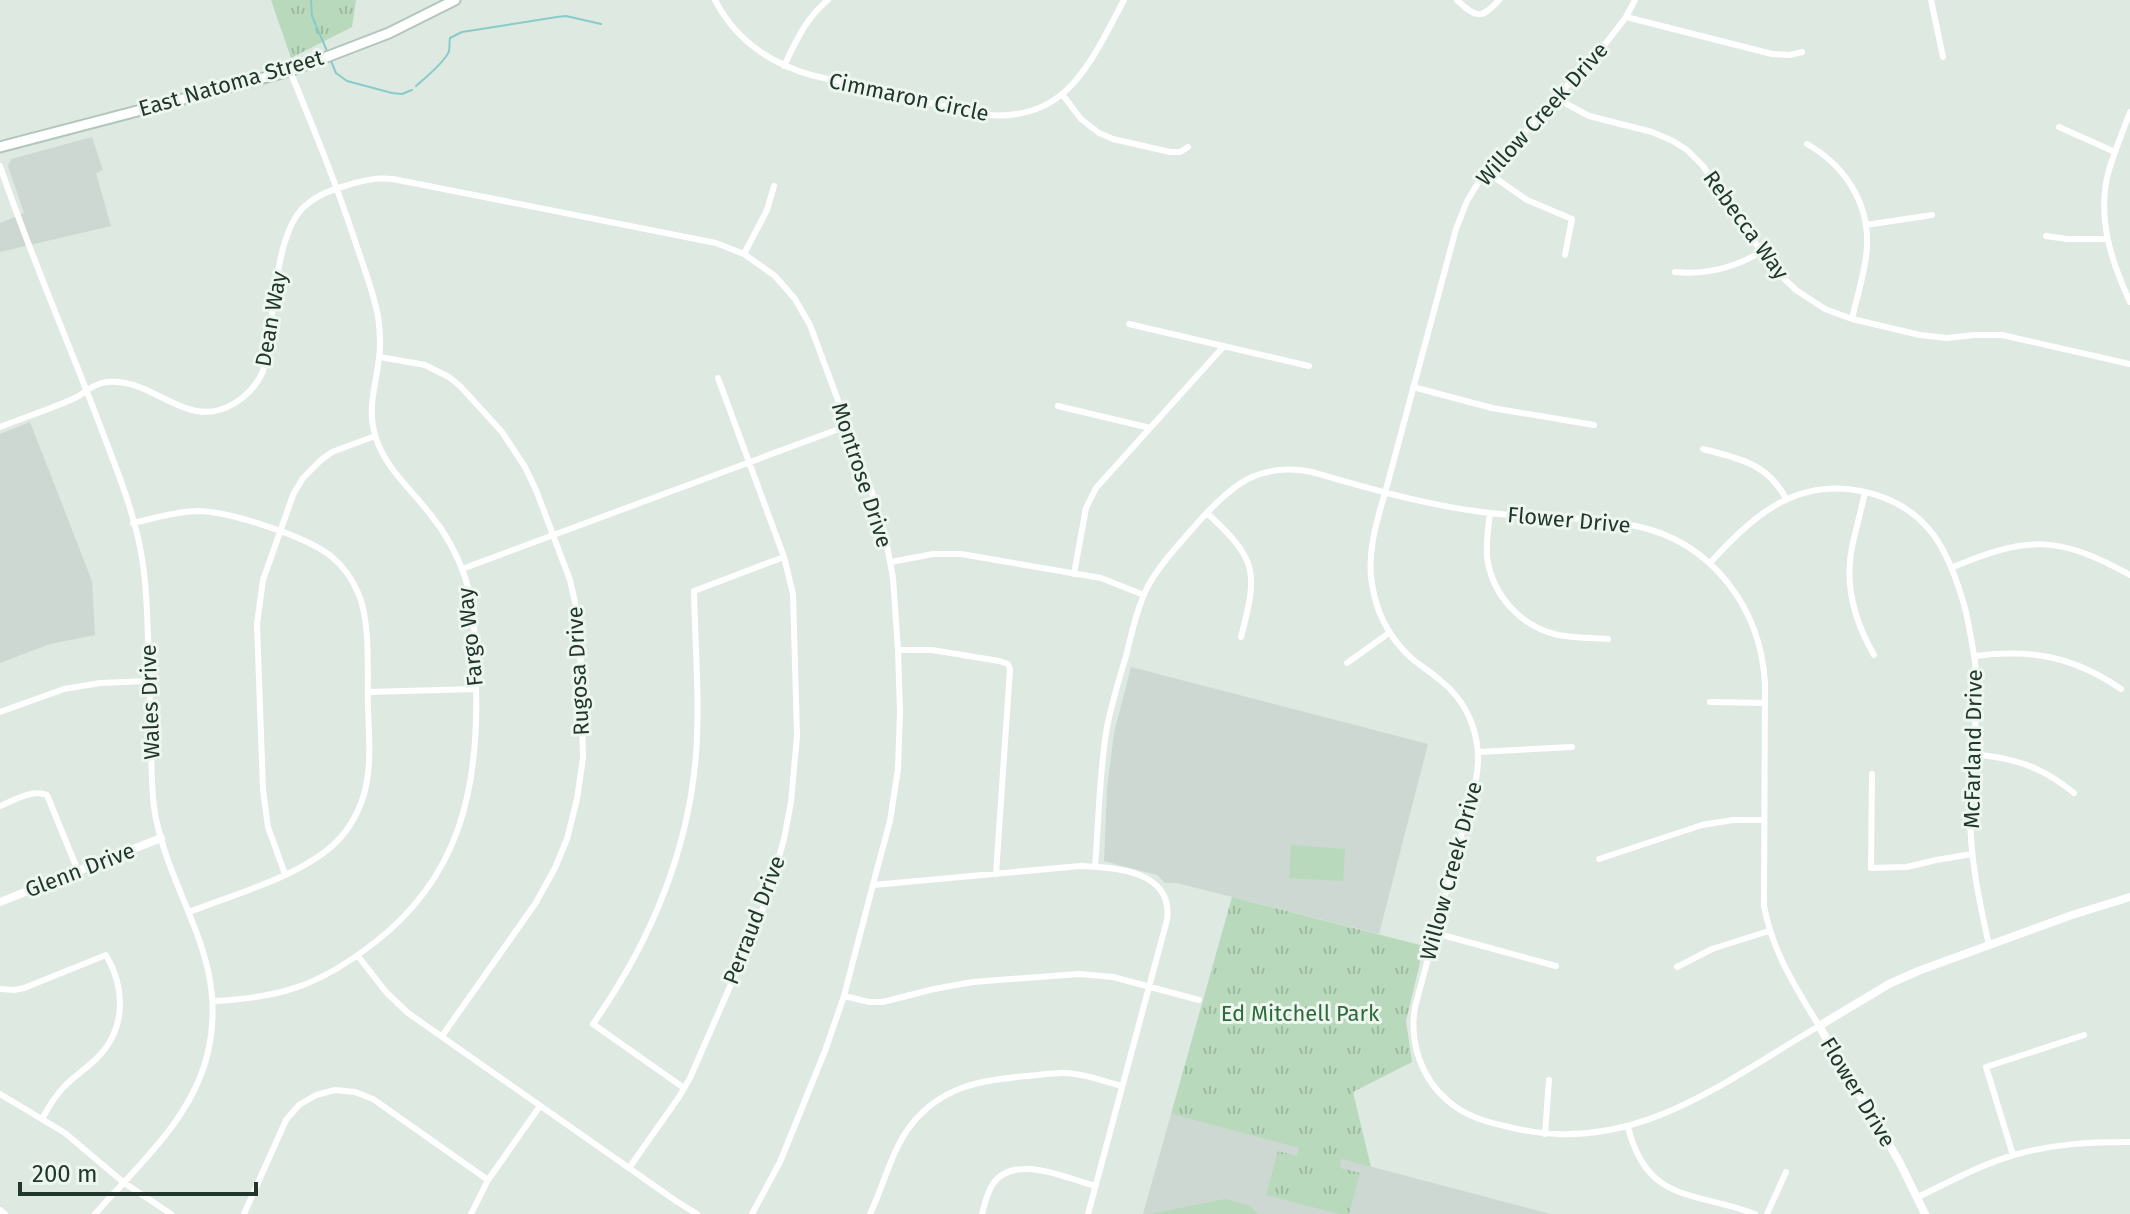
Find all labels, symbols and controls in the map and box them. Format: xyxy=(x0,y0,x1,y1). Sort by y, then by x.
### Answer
street label: Willow Creek Drive xyxy=(1470,37,1614,191)
street label: East Natoma Street xyxy=(135,44,327,122)
street label: Cimmaron Circle xyxy=(827,67,991,127)
street label: Rebecca Way xyxy=(1697,165,1795,285)
street label: Dean Way xyxy=(249,269,293,369)
street label: Montrose Drive xyxy=(826,399,898,551)
street label: Flower Drive xyxy=(1506,501,1632,539)
street label: Fargo Way xyxy=(451,586,489,688)
street label: Rugosa Drive xyxy=(561,606,595,736)
street label: Wales Drive xyxy=(134,644,166,760)
street label: McFarland Drive xyxy=(1958,669,1988,829)
street label: Willow Creek Drive xyxy=(1414,779,1488,963)
street label: Glenn Drive xyxy=(21,837,139,903)
street label: Perraud Drive xyxy=(717,852,791,988)
park label: Ed Mitchell Park xyxy=(1221,1000,1380,1027)
street label: Flower Drive xyxy=(1815,1032,1901,1152)
scale bar xyxy=(20,1146,256,1196)
text: 200 m xyxy=(32,1160,98,1188)

